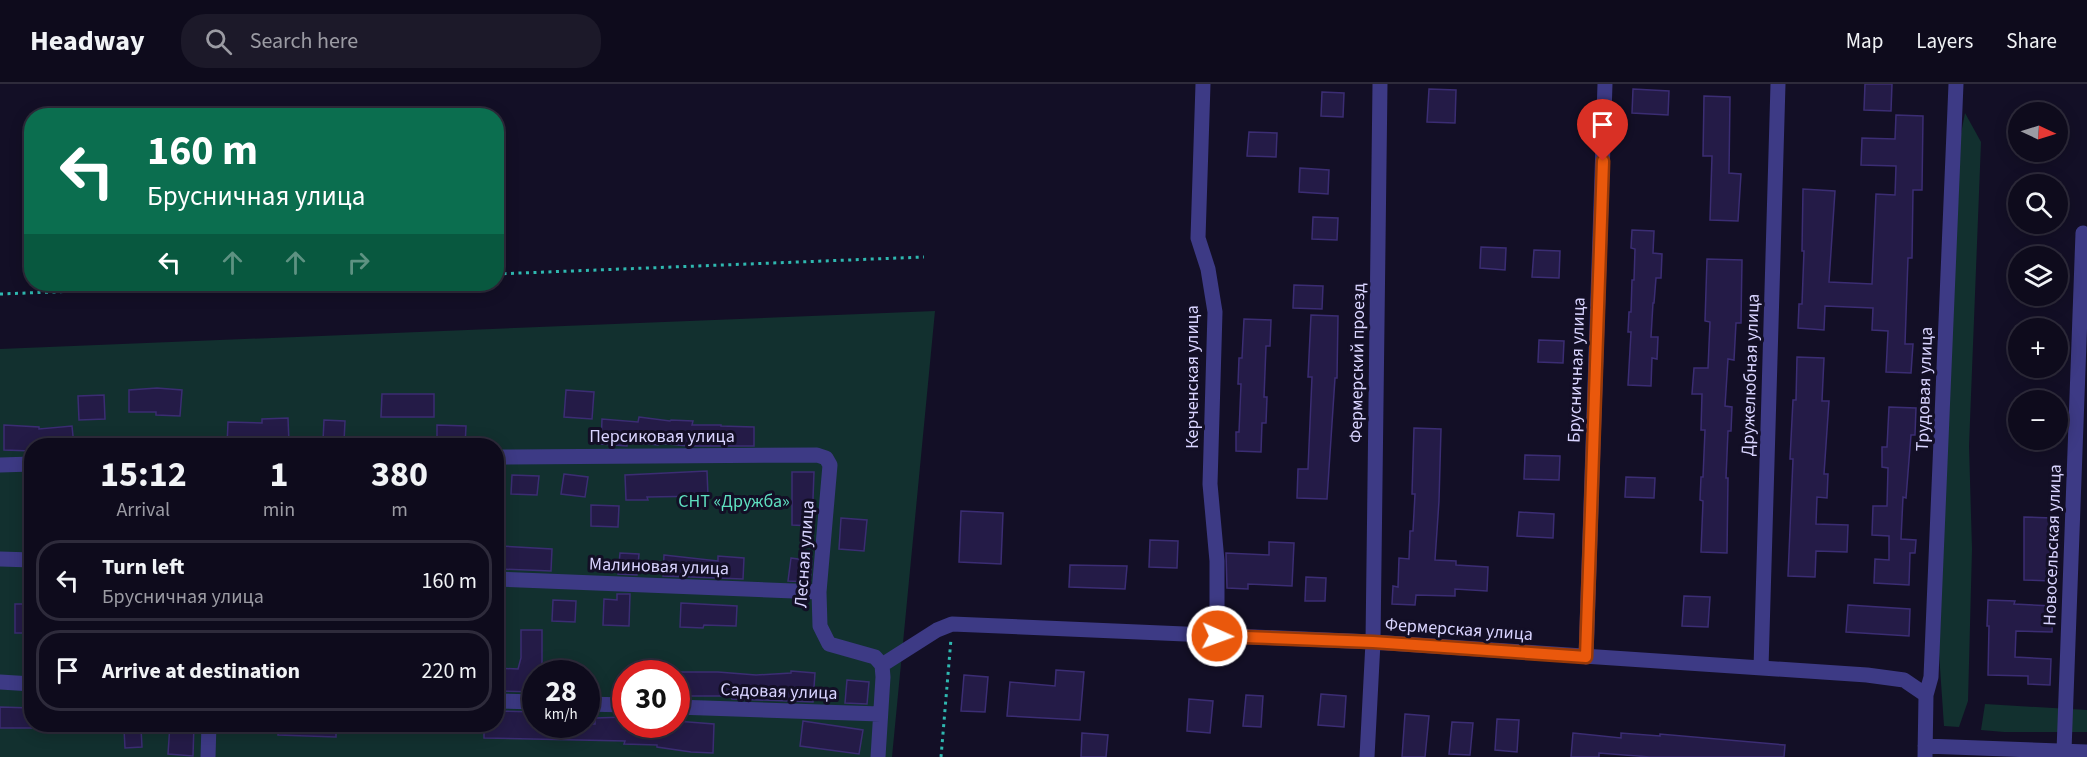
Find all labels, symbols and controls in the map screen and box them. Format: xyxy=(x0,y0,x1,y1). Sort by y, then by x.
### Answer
search box xyxy=(181,14,601,68)
text: Headway xyxy=(30,21,145,61)
icon: search xyxy=(202,25,235,58)
text: Search here xyxy=(250,25,358,57)
text: Map xyxy=(1846,26,1883,56)
text: Layers xyxy=(1916,26,1973,56)
text: Share xyxy=(2006,26,2057,56)
pin xyxy=(1577,99,1628,161)
north arrow xyxy=(2008,102,2068,162)
map controls xyxy=(2008,102,2068,450)
icon: arrive xyxy=(1586,108,1619,141)
text: 160 m xyxy=(147,121,258,181)
icon: left xyxy=(48,132,126,210)
button: search xyxy=(2008,174,2068,234)
text: Брусничная улица xyxy=(147,177,365,216)
icon: left xyxy=(153,246,186,279)
icon: ahead xyxy=(216,246,249,279)
icon: ahead xyxy=(279,246,312,279)
icon: right xyxy=(342,246,375,279)
button: layers xyxy=(2008,246,2068,306)
street label: Фермерский проезд xyxy=(1344,282,1371,443)
street label: Дружелюбная улица xyxy=(1735,293,1766,457)
street label: Брусничная улица xyxy=(1561,297,1592,443)
street label: Керченская улица xyxy=(1180,305,1205,449)
button: + xyxy=(2008,318,2068,378)
street label: Трудовая улица xyxy=(1910,326,1939,452)
button: − xyxy=(2008,390,2068,450)
street label: Персиковая улица xyxy=(589,424,735,449)
text: 15:12 xyxy=(100,449,187,500)
text: 1 xyxy=(269,449,288,500)
text: 380 xyxy=(371,449,428,500)
street label: Новосельская улица xyxy=(2037,464,2068,626)
park label: СНТ «Дружба» xyxy=(678,489,790,514)
text: Arrival xyxy=(116,496,170,524)
text: min xyxy=(263,496,295,524)
text: m xyxy=(391,496,408,524)
street label: Лесная улица xyxy=(788,499,821,609)
text: Turn left xyxy=(102,551,184,583)
street label: Малиновая улица xyxy=(589,552,729,581)
icon: left xyxy=(51,564,84,597)
text: 160 m xyxy=(422,565,477,597)
text: Брусничная улица xyxy=(102,583,264,611)
position arrow xyxy=(1185,604,1249,668)
street label: Фермерская улица xyxy=(1384,612,1534,647)
icon: arrive xyxy=(51,654,84,687)
text: Arrive at destination xyxy=(102,655,300,687)
text: 220 m xyxy=(422,655,477,687)
speed limit sign: 30 xyxy=(612,660,690,738)
text: 28 xyxy=(545,670,577,713)
street label: Садовая улица xyxy=(720,677,838,706)
text: km/h xyxy=(544,704,578,725)

